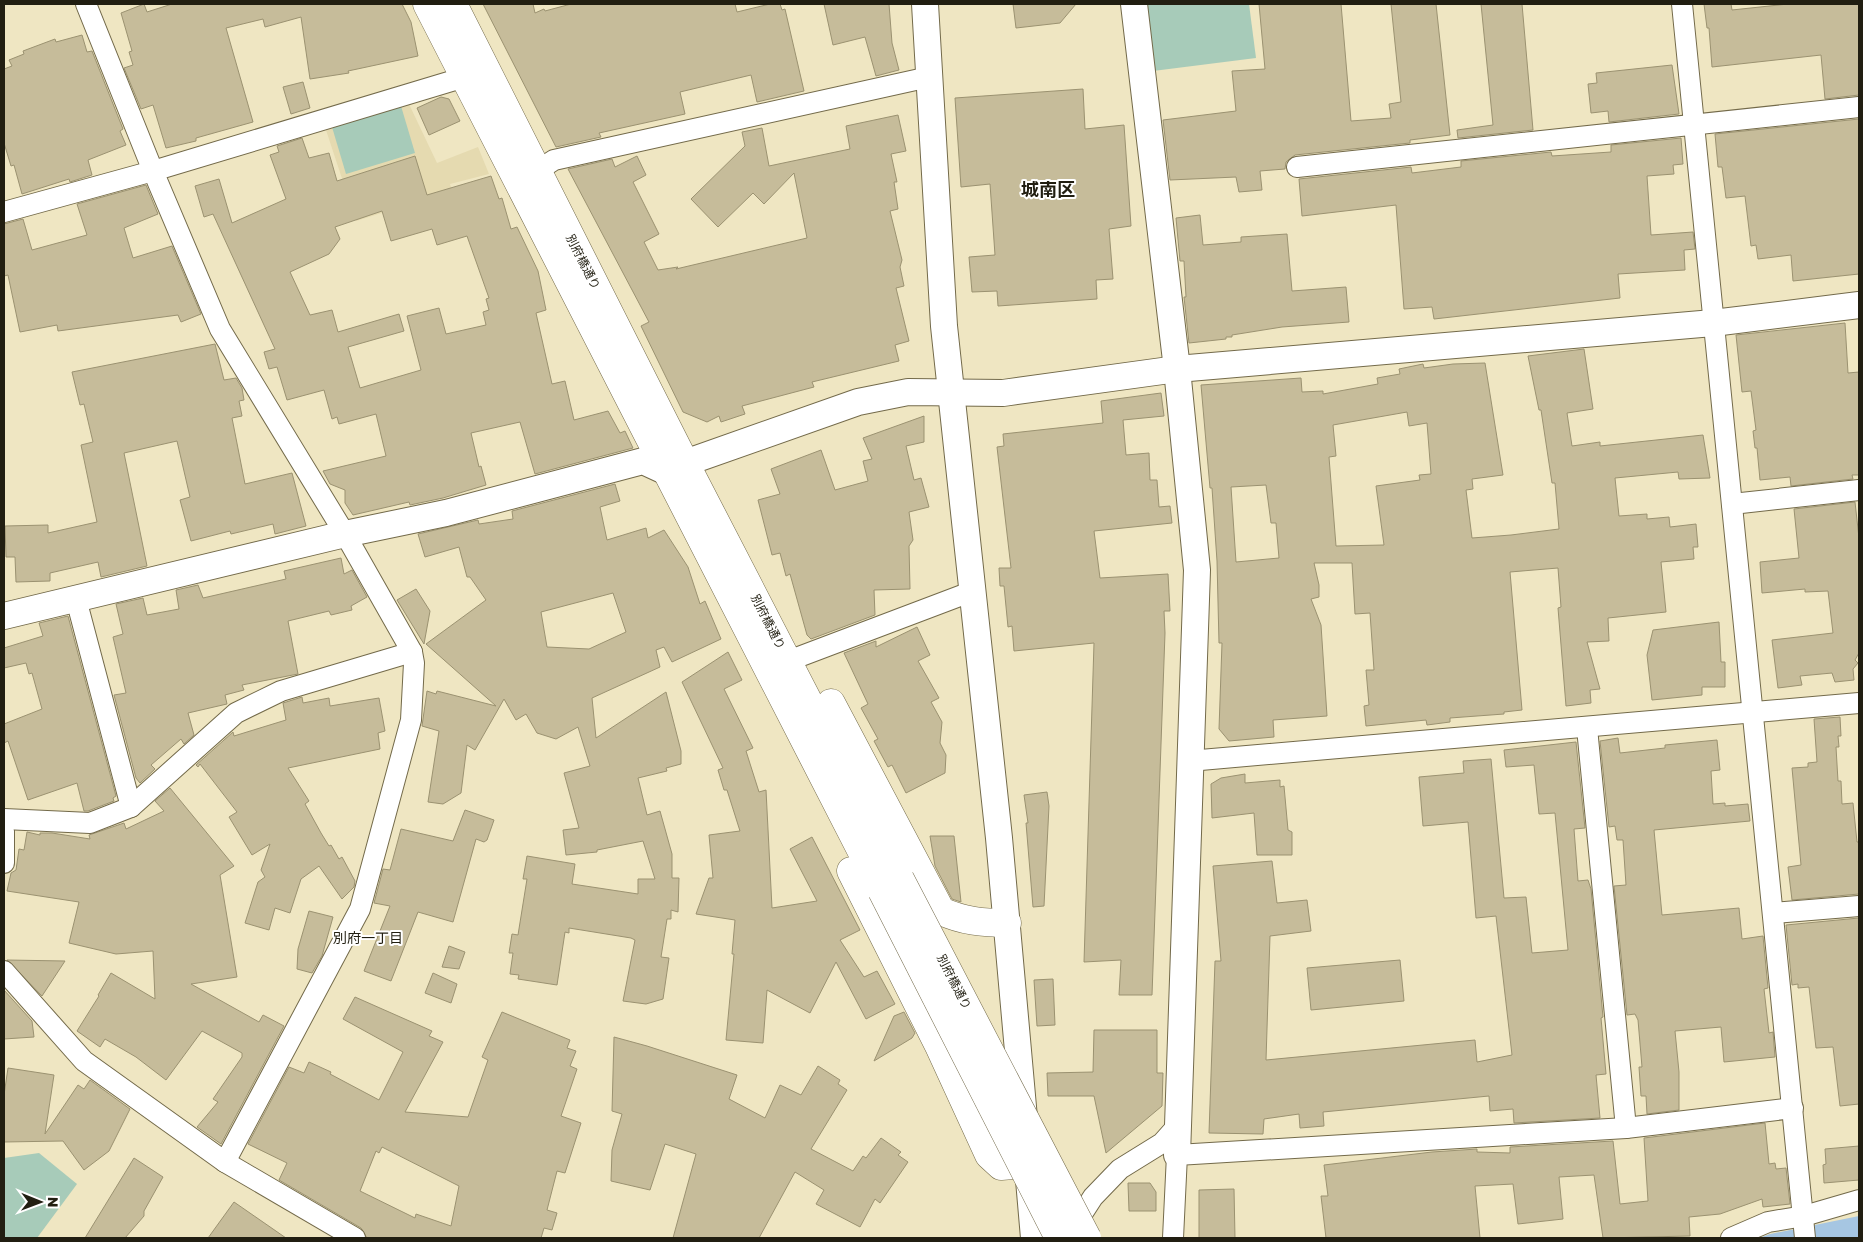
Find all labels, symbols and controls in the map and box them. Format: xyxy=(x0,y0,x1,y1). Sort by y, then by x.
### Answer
district label: 城南区 xyxy=(1021,178,1075,200)
street label: 別府橋通り xyxy=(563,232,604,292)
street label: 別府橋通り xyxy=(748,592,789,652)
district label: 別府一丁目 xyxy=(333,929,403,946)
street label: 別府橋通り xyxy=(934,952,975,1012)
north arrow xyxy=(15,1177,65,1227)
text: N xyxy=(45,1197,62,1208)

